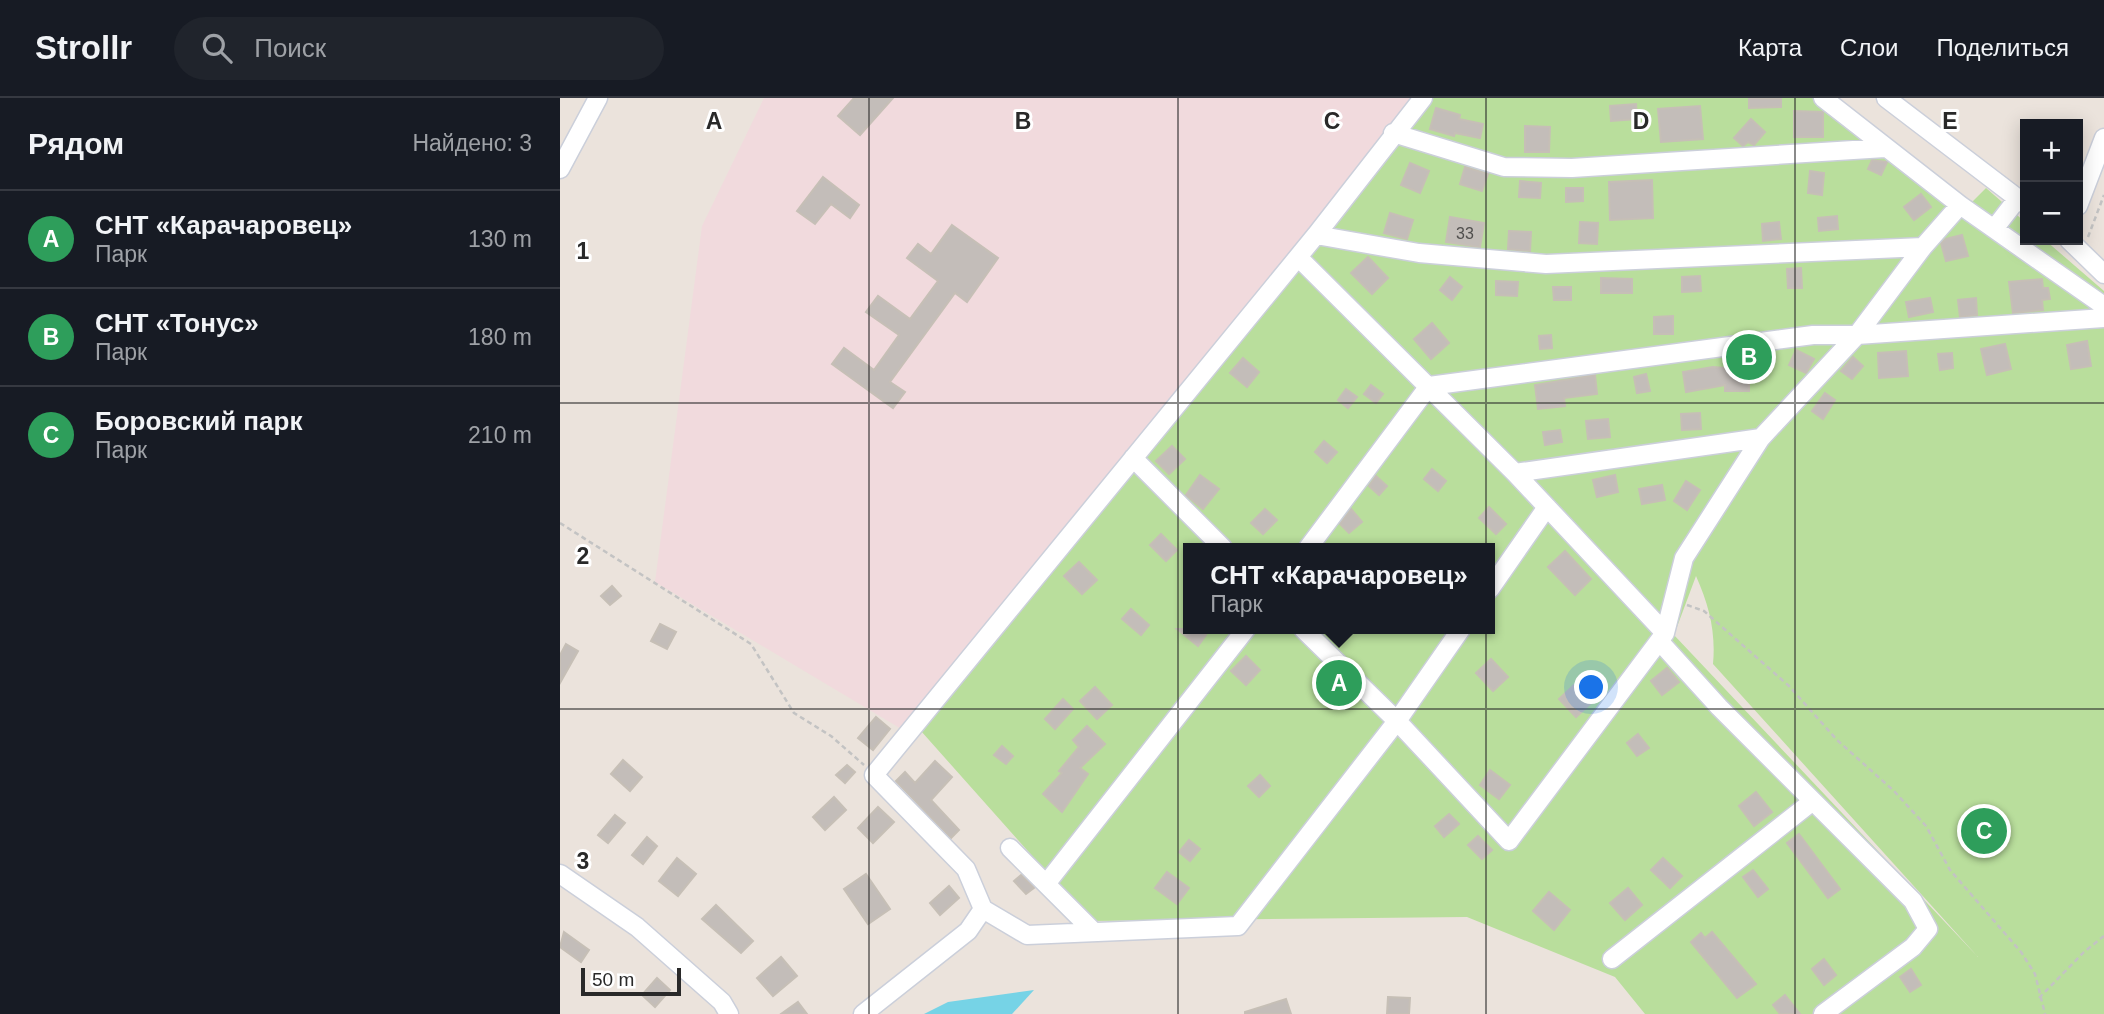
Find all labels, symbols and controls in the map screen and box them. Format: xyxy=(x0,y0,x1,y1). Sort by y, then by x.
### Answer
search box xyxy=(174,17,664,80)
text: Strollr xyxy=(35,29,132,66)
icon: search xyxy=(198,29,236,67)
text: Поиск xyxy=(254,33,326,63)
text: Карта xyxy=(1738,34,1802,61)
text: Слои xyxy=(1840,34,1898,61)
text: Поделиться xyxy=(1936,34,2069,61)
text: A xyxy=(706,108,722,134)
text: B xyxy=(1015,108,1031,134)
text: C xyxy=(1324,108,1340,134)
text: D xyxy=(1633,108,1649,134)
text: E xyxy=(1942,108,1958,134)
map controls xyxy=(2020,119,2083,245)
button: + xyxy=(2020,119,2083,182)
text: Рядом xyxy=(28,127,124,160)
text: Найдено: 3 xyxy=(412,130,532,156)
button: − xyxy=(2020,182,2083,245)
text: СНТ «Карачаровец» xyxy=(95,210,352,240)
house number: 33 xyxy=(1456,225,1474,242)
text: A xyxy=(43,226,59,252)
text: 130 m xyxy=(468,226,532,252)
text: 1 xyxy=(577,238,590,264)
text: Парк xyxy=(95,241,147,267)
text: СНТ «Тонус» xyxy=(95,308,259,338)
text: B xyxy=(43,324,59,350)
text: 180 m xyxy=(468,324,532,350)
pin: B xyxy=(1726,331,1772,383)
text: Парк xyxy=(95,339,147,365)
text: Боровский парк xyxy=(95,406,302,436)
text: C xyxy=(43,422,59,448)
text: 210 m xyxy=(468,422,532,448)
text: Парк xyxy=(95,437,147,463)
text: 2 xyxy=(577,543,589,569)
popup xyxy=(1183,543,1495,634)
text: СНТ «Карачаровец» xyxy=(1210,560,1468,590)
text: Парк xyxy=(1210,591,1263,617)
pin: A xyxy=(1316,657,1362,709)
your location xyxy=(1574,670,1608,704)
pin: C xyxy=(1961,805,2007,857)
text: 3 xyxy=(577,848,589,874)
scale bar xyxy=(581,965,681,997)
text: 50 m xyxy=(592,969,634,990)

